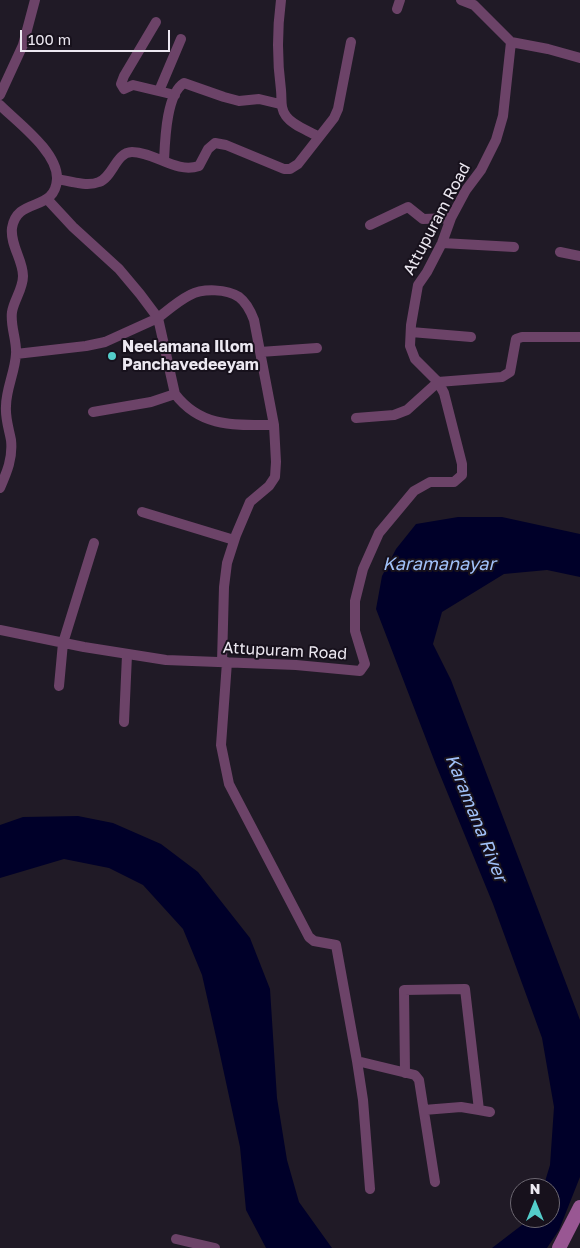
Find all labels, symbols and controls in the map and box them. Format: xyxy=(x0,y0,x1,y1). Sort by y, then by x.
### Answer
scale bar xyxy=(22,20,172,52)
text: 100 m xyxy=(28,30,71,48)
street label: Attupuram Road xyxy=(399,160,475,278)
place label: Neelamana Illom Panchavedeeyam xyxy=(122,337,259,375)
marker: Neelamana Illom Panchavedeeyam xyxy=(106,350,118,362)
water label: Karamanayar xyxy=(382,553,496,575)
street label: Attupuram Road xyxy=(222,638,348,664)
water label: Karamana River xyxy=(441,751,511,885)
north arrow xyxy=(510,1178,560,1228)
text: N xyxy=(530,1180,540,1197)

